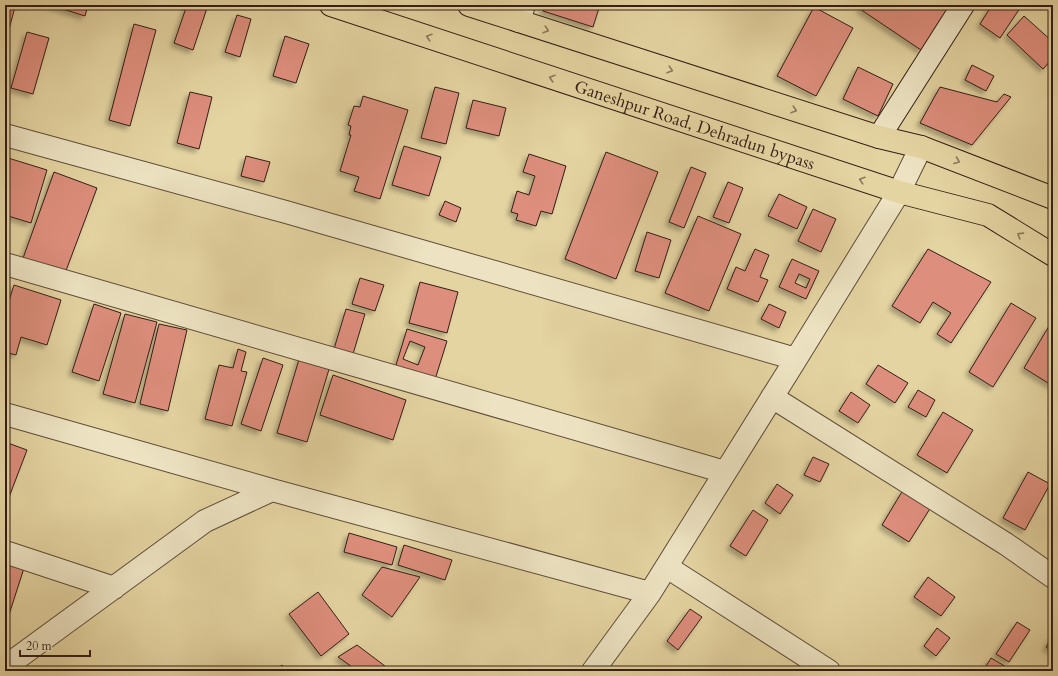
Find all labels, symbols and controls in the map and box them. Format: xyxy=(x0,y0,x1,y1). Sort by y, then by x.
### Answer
one-way arrow xyxy=(543,25,550,34)
one-way arrow xyxy=(425,33,432,42)
one-way arrow xyxy=(666,65,673,74)
one-way arrow xyxy=(549,74,556,82)
street label: Ganeshpur Road, Dehradun bypass xyxy=(572,74,818,175)
one-way arrow xyxy=(790,105,797,113)
one-way arrow xyxy=(954,157,961,165)
one-way arrow xyxy=(858,176,865,184)
one-way arrow xyxy=(1017,232,1024,239)
scale bar xyxy=(20,632,90,658)
text: 20 m xyxy=(26,638,53,654)

